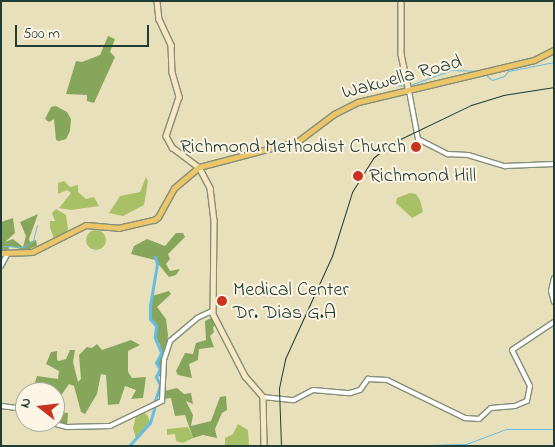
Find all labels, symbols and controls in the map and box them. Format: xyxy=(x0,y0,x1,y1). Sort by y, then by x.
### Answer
scale bar xyxy=(18,15,151,47)
text: 500 m xyxy=(23,23,60,45)
street label: Wakwella Road xyxy=(339,50,465,106)
place label: Richmond Methodist Church xyxy=(180,135,406,159)
marker: Richmond Methodist Church xyxy=(410,141,422,153)
place label: Richmond Hill xyxy=(369,164,476,188)
marker: Richmond Hill xyxy=(351,169,365,183)
place label: Medical Center Dr. Dias G.A xyxy=(233,278,349,325)
marker: Medical Center Dr. Dias G.A xyxy=(215,294,229,308)
north arrow xyxy=(15,382,65,432)
text: N xyxy=(15,396,37,410)

